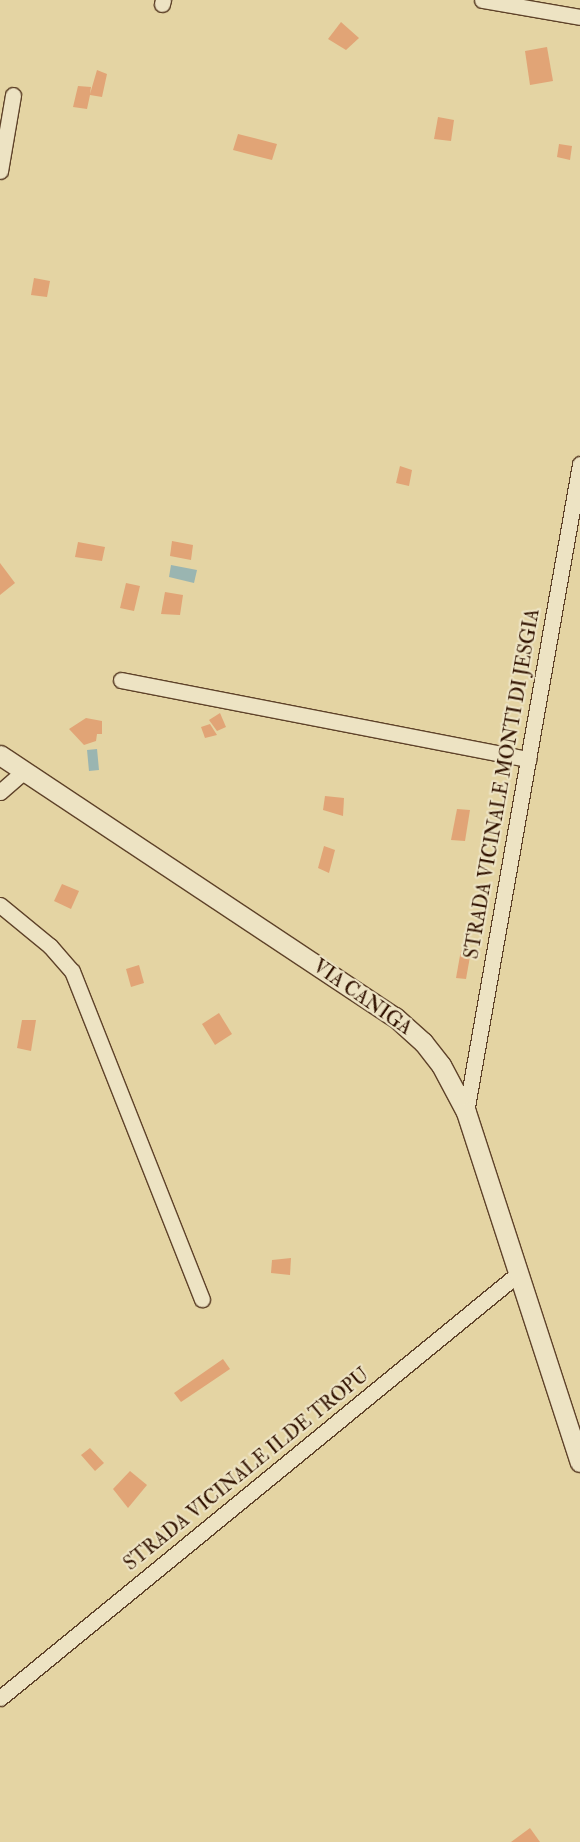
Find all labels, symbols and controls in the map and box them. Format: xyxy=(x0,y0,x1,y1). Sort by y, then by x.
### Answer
street label: STRADA VICINALE MONTI DI JESGIA xyxy=(461,607,545,961)
street label: VIA CANIGA xyxy=(308,955,416,1041)
street label: STRADA VICINALE ILDE TROPU xyxy=(120,1364,374,1576)

